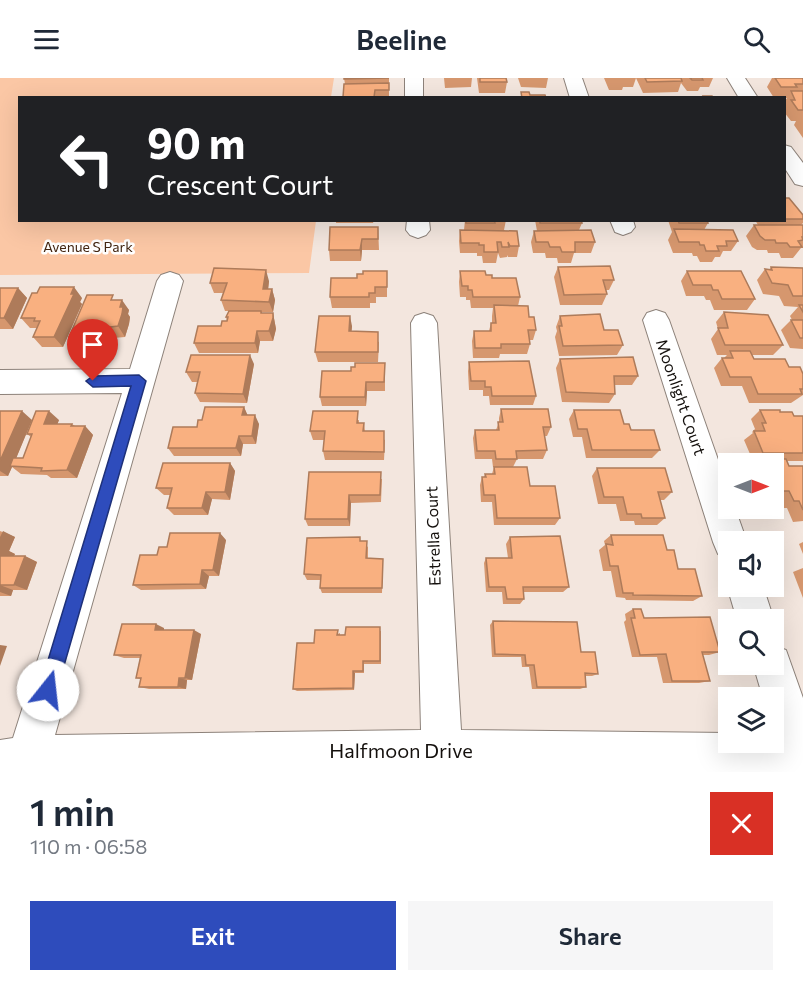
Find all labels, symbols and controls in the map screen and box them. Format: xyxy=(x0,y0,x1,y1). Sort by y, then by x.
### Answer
icon: menu xyxy=(30,23,63,56)
text: Beeline xyxy=(356,23,447,56)
icon: search xyxy=(740,23,773,56)
text: 90 m xyxy=(147,116,246,168)
icon: left xyxy=(48,120,126,198)
text: Crescent Court xyxy=(147,168,333,201)
park label: Avenue S Park xyxy=(43,238,133,255)
pin xyxy=(67,319,118,381)
icon: arrive xyxy=(76,328,109,361)
street label: Moonlight Court xyxy=(653,336,710,458)
north arrow xyxy=(718,453,784,519)
map controls xyxy=(718,453,784,753)
street label: Estrella Court xyxy=(421,485,444,586)
button: sound xyxy=(718,531,784,597)
button: search xyxy=(718,609,784,675)
position arrow xyxy=(16,658,80,722)
button: layers xyxy=(718,687,784,753)
street label: Halfmoon Drive xyxy=(329,738,473,762)
text: 1 min xyxy=(30,789,115,833)
button: close xyxy=(710,792,773,855)
text: 110 m · 06:58 xyxy=(30,834,147,858)
button: Exit xyxy=(30,901,396,970)
button: Share xyxy=(408,901,773,970)

